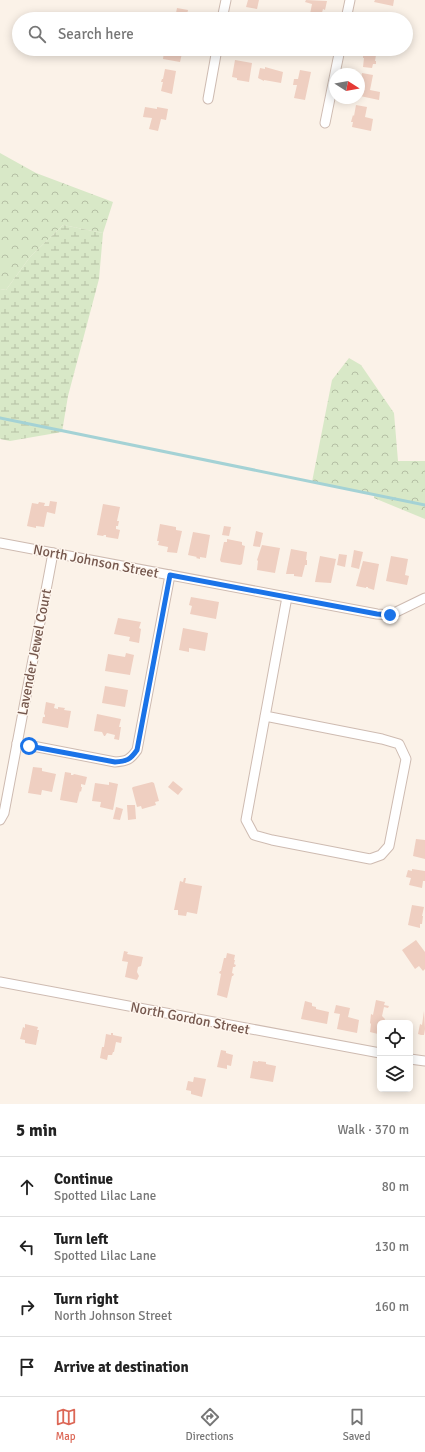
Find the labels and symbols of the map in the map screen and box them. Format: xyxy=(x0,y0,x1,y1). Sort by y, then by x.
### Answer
north arrow xyxy=(329,68,365,104)
street label: North Johnson Street xyxy=(32,541,160,582)
street label: Lavender Jewel Court xyxy=(14,587,55,717)
route end xyxy=(381,606,399,624)
route start xyxy=(20,737,38,755)
street label: North Gordon Street xyxy=(129,999,251,1038)

